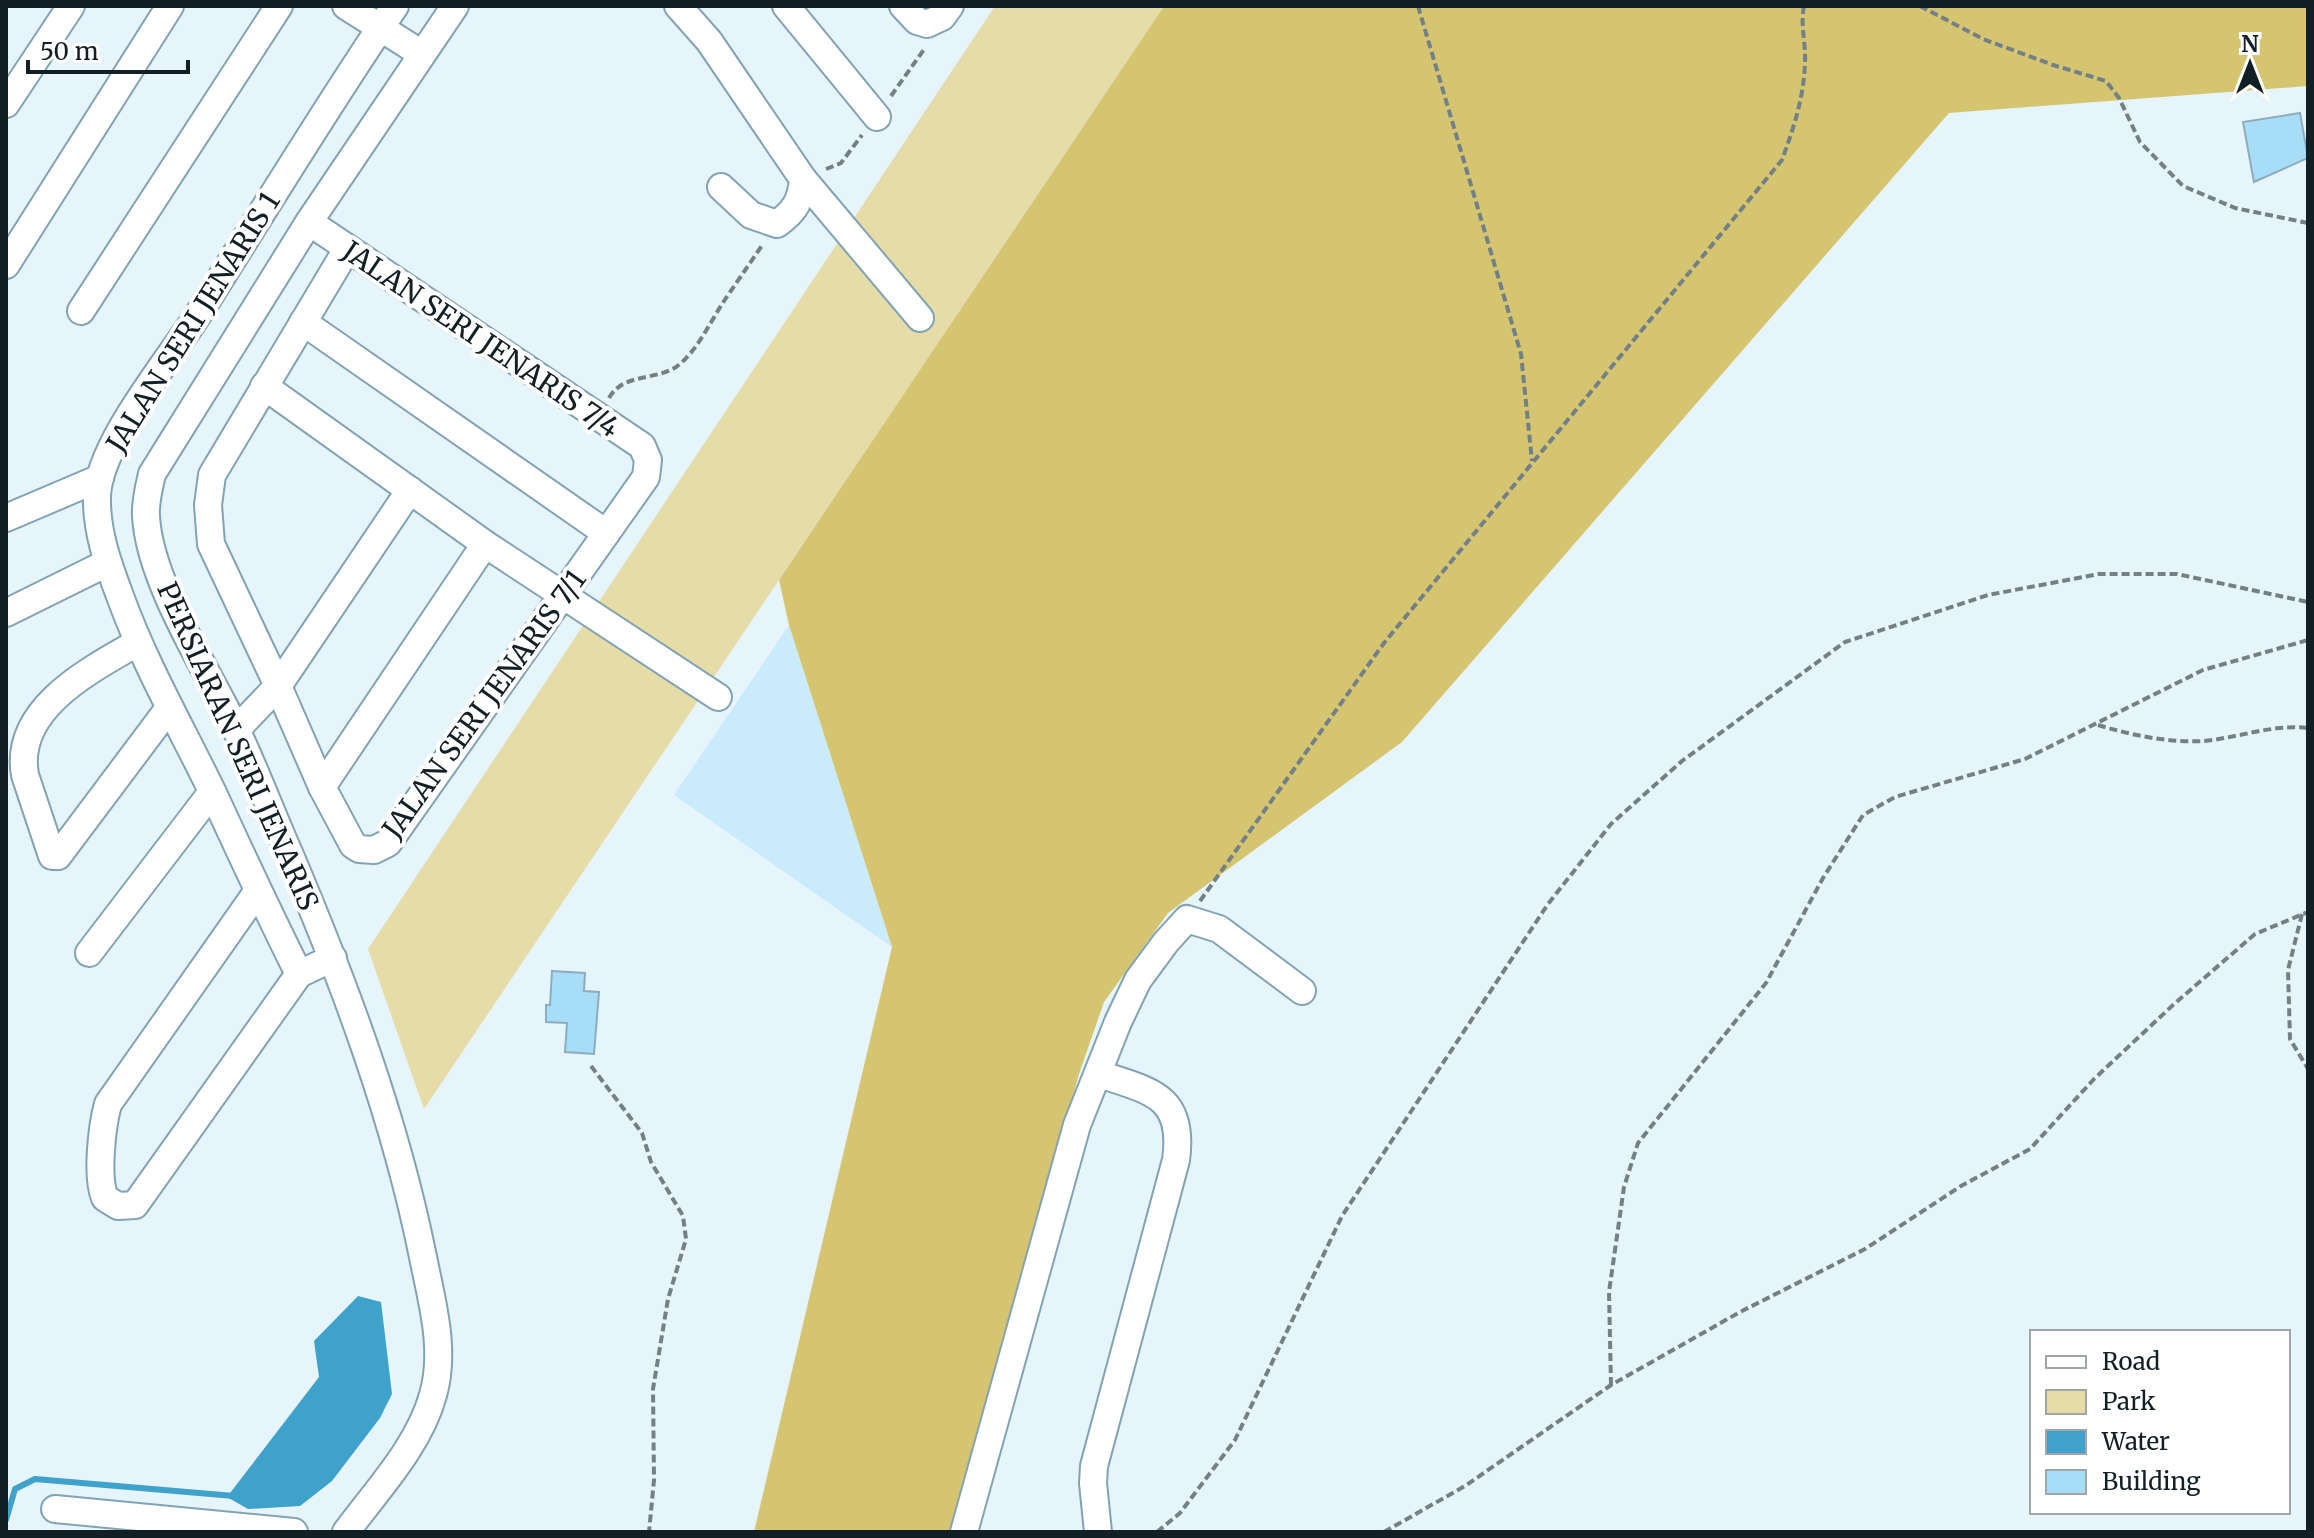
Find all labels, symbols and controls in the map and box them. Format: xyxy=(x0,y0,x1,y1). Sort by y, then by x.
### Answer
scale bar xyxy=(28,24,188,74)
north arrow xyxy=(2210,24,2290,104)
text: N xyxy=(2241,30,2259,58)
text: 50 m xyxy=(40,36,99,67)
street label: JALAN SERI JENARIS 1 xyxy=(98,185,288,460)
street label: JALAN SERI JENARIS 7/4 xyxy=(335,232,626,445)
street label: JALAN SERI JENARIS 7/1 xyxy=(374,563,594,846)
street label: PERSIARAN SERI JENARIS xyxy=(149,576,327,916)
legend xyxy=(2030,1330,2290,1514)
text: Road xyxy=(2102,1346,2160,1377)
text: Park xyxy=(2102,1386,2156,1417)
text: Water xyxy=(2101,1426,2170,1457)
text: Building xyxy=(2102,1466,2201,1497)

